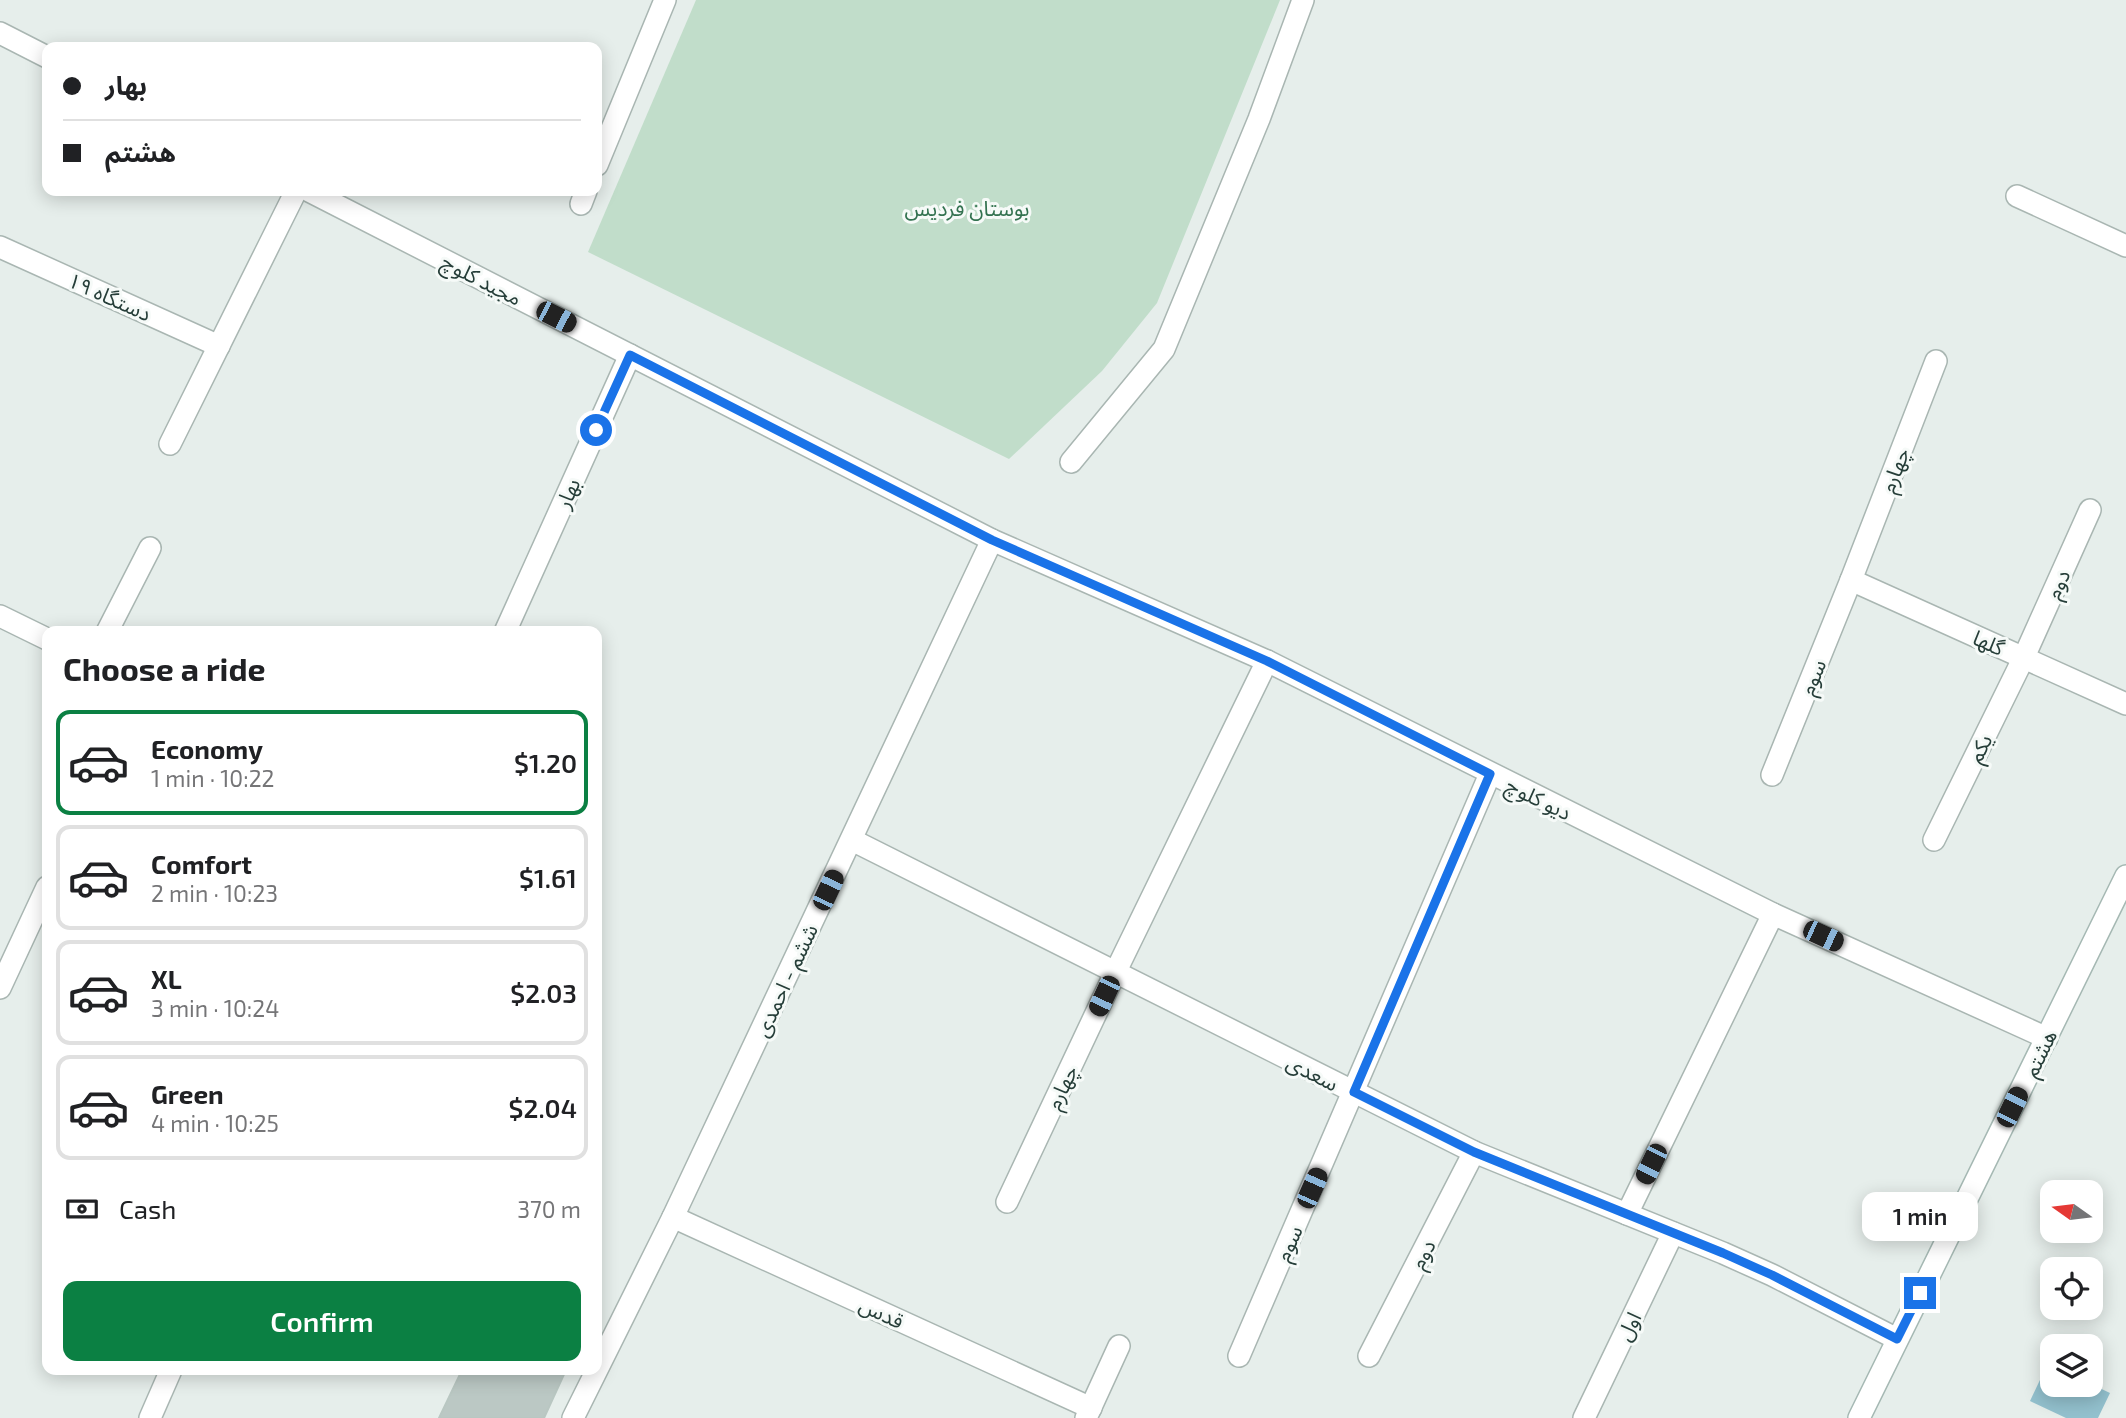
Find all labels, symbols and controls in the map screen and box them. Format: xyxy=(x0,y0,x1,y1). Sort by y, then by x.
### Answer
text: بهار xyxy=(105,69,147,100)
text: هشتم xyxy=(105,136,176,167)
park label: بوستان فردیس xyxy=(904,195,1030,221)
street label: مجید کلوچ xyxy=(436,248,526,313)
street label: ۱۹ دستگاه xyxy=(65,267,155,325)
car xyxy=(533,298,580,336)
route start xyxy=(580,414,612,446)
street label: چهارم xyxy=(1874,444,1919,498)
street label: بهار xyxy=(549,474,585,513)
street label: دوم xyxy=(2040,565,2079,605)
street label: گلها xyxy=(1969,624,2009,661)
text: Choose a ride xyxy=(63,649,266,687)
street label: سوم xyxy=(1794,655,1835,700)
street label: یکم xyxy=(1961,730,2000,768)
icon: car xyxy=(67,731,130,794)
text: Economy xyxy=(151,733,263,764)
text: $1.20 xyxy=(514,747,577,778)
text: 1 min · 10:22 xyxy=(151,764,275,792)
street label: دیو کلوچ xyxy=(1500,772,1576,828)
icon: car xyxy=(67,846,130,909)
text: Comfort xyxy=(151,848,252,879)
text: $1.61 xyxy=(519,862,577,893)
car xyxy=(810,867,847,913)
text: 2 min · 10:23 xyxy=(151,879,278,907)
car xyxy=(1800,918,1847,954)
street label: ششم - احمدی xyxy=(748,920,826,1042)
icon: car xyxy=(67,961,130,1024)
text: XL xyxy=(151,963,182,994)
car xyxy=(1086,973,1123,1019)
text: $2.03 xyxy=(510,977,577,1008)
text: 3 min · 10:24 xyxy=(151,994,279,1022)
street label: هشتم xyxy=(2017,1025,2065,1082)
street label: سعدی xyxy=(1283,1048,1343,1096)
street label: چهارم xyxy=(1040,1061,1087,1115)
icon: car xyxy=(67,1076,130,1139)
text: Green xyxy=(151,1078,224,1109)
car xyxy=(1994,1084,2031,1130)
text: $2.04 xyxy=(509,1092,577,1123)
text: 4 min · 10:25 xyxy=(151,1109,279,1137)
car xyxy=(1633,1141,1670,1187)
car xyxy=(1294,1165,1331,1211)
north arrow xyxy=(2040,1180,2104,1242)
map controls xyxy=(2040,1180,2103,1397)
icon: cash xyxy=(63,1190,101,1228)
callout: 1 min xyxy=(1862,1192,1978,1240)
text: Cash xyxy=(119,1193,176,1224)
text: 370 m xyxy=(517,1195,581,1223)
text: 1 min xyxy=(1893,1202,1947,1230)
street label: سوم xyxy=(1269,1221,1311,1267)
street label: دوم xyxy=(1404,1235,1444,1275)
button: locate xyxy=(2040,1257,2103,1320)
route end xyxy=(1904,1277,1936,1309)
button: Confirm xyxy=(63,1281,581,1361)
street label: قدس xyxy=(855,1291,908,1334)
street label: اول xyxy=(1610,1307,1646,1345)
button: layers xyxy=(2040,1334,2103,1397)

